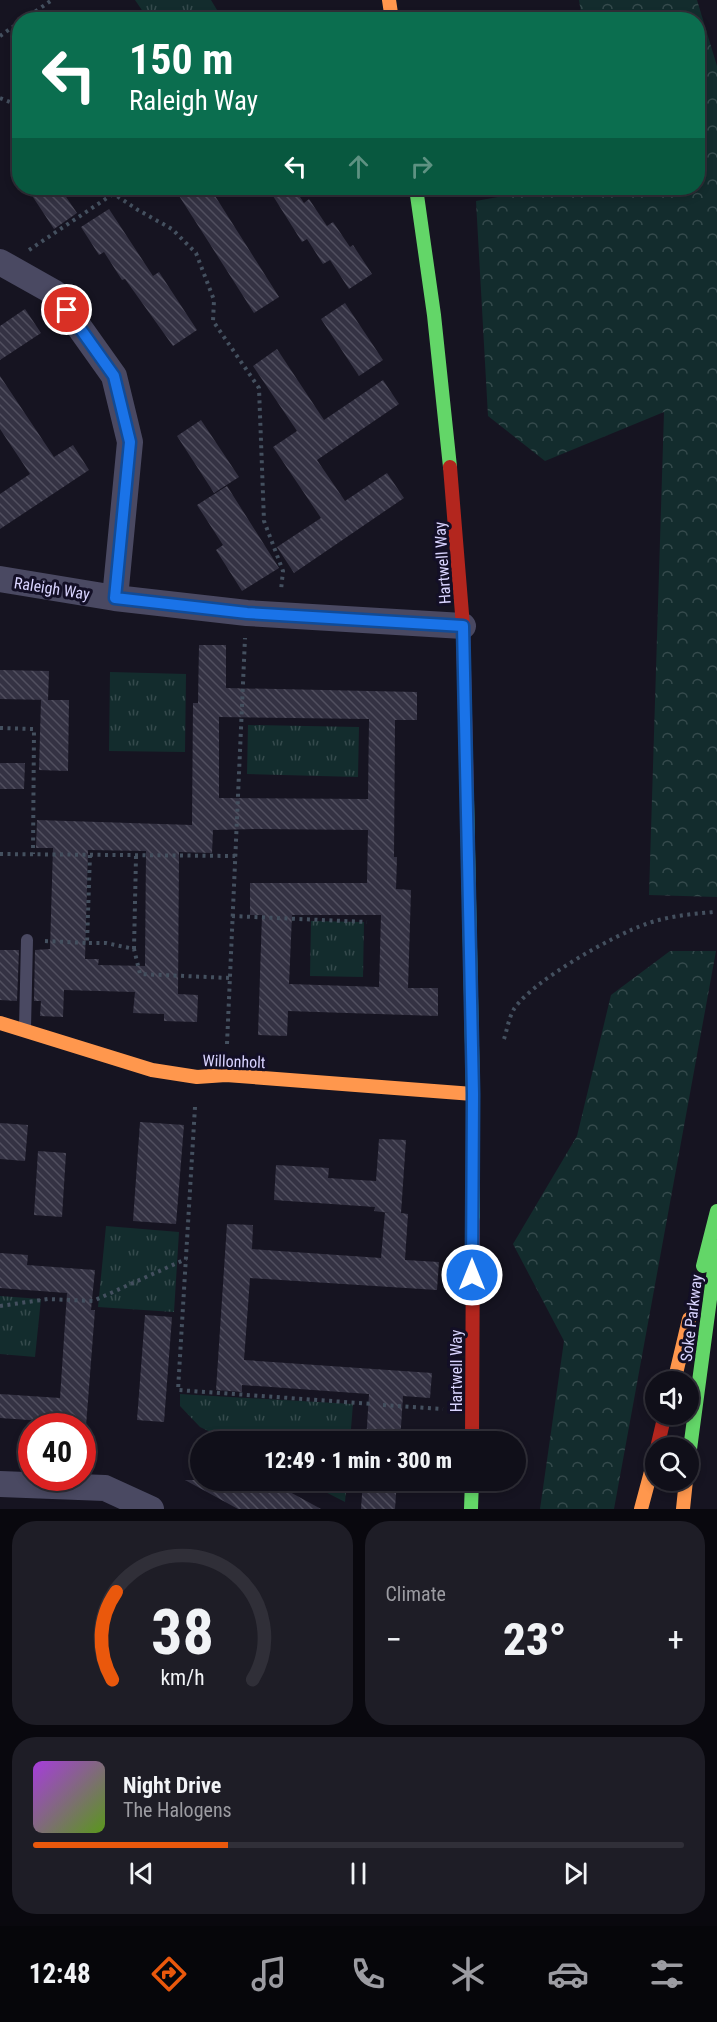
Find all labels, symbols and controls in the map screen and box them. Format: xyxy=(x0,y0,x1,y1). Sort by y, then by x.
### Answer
text: 150 m xyxy=(129,35,234,84)
icon: left xyxy=(30,36,108,114)
text: Raleigh Way xyxy=(129,85,258,117)
icon: left xyxy=(279,150,312,183)
icon: ahead xyxy=(342,150,375,183)
icon: right xyxy=(405,150,438,183)
pin xyxy=(41,284,92,335)
icon: arrive xyxy=(50,293,83,326)
street label: Hartwell Way xyxy=(430,521,455,605)
street label: Raleigh Way xyxy=(13,573,91,604)
street label: Willonholt xyxy=(202,1051,266,1072)
position arrow xyxy=(440,1243,504,1307)
street label: Soke Parkway xyxy=(677,1273,706,1363)
street label: Hartwell Way xyxy=(447,1329,466,1412)
map controls xyxy=(645,1371,699,1491)
button: sound xyxy=(645,1371,699,1425)
speed limit sign: 40 xyxy=(18,1413,96,1491)
button: search xyxy=(645,1437,699,1491)
text: 12:49 · 1 min · 300 m xyxy=(264,1448,452,1473)
text: Climate xyxy=(386,1582,446,1606)
text: 38 xyxy=(151,1596,214,1669)
text: 23° xyxy=(503,1613,567,1666)
text: − xyxy=(386,1620,402,1659)
text: + xyxy=(668,1620,684,1659)
text: km/h xyxy=(160,1665,204,1690)
text: Night Drive xyxy=(123,1773,221,1798)
text: The Halogens xyxy=(123,1798,232,1822)
icon: previous xyxy=(125,1857,158,1890)
icon: pause xyxy=(342,1857,375,1890)
icon: next xyxy=(559,1857,592,1890)
icon: directions xyxy=(148,1953,190,1995)
icon: music xyxy=(248,1953,290,1995)
icon: phone xyxy=(347,1953,389,1995)
icon: climate xyxy=(447,1953,489,1995)
icon: car xyxy=(547,1953,589,1995)
icon: filters xyxy=(646,1953,688,1995)
text: 12:48 xyxy=(29,1958,91,1990)

